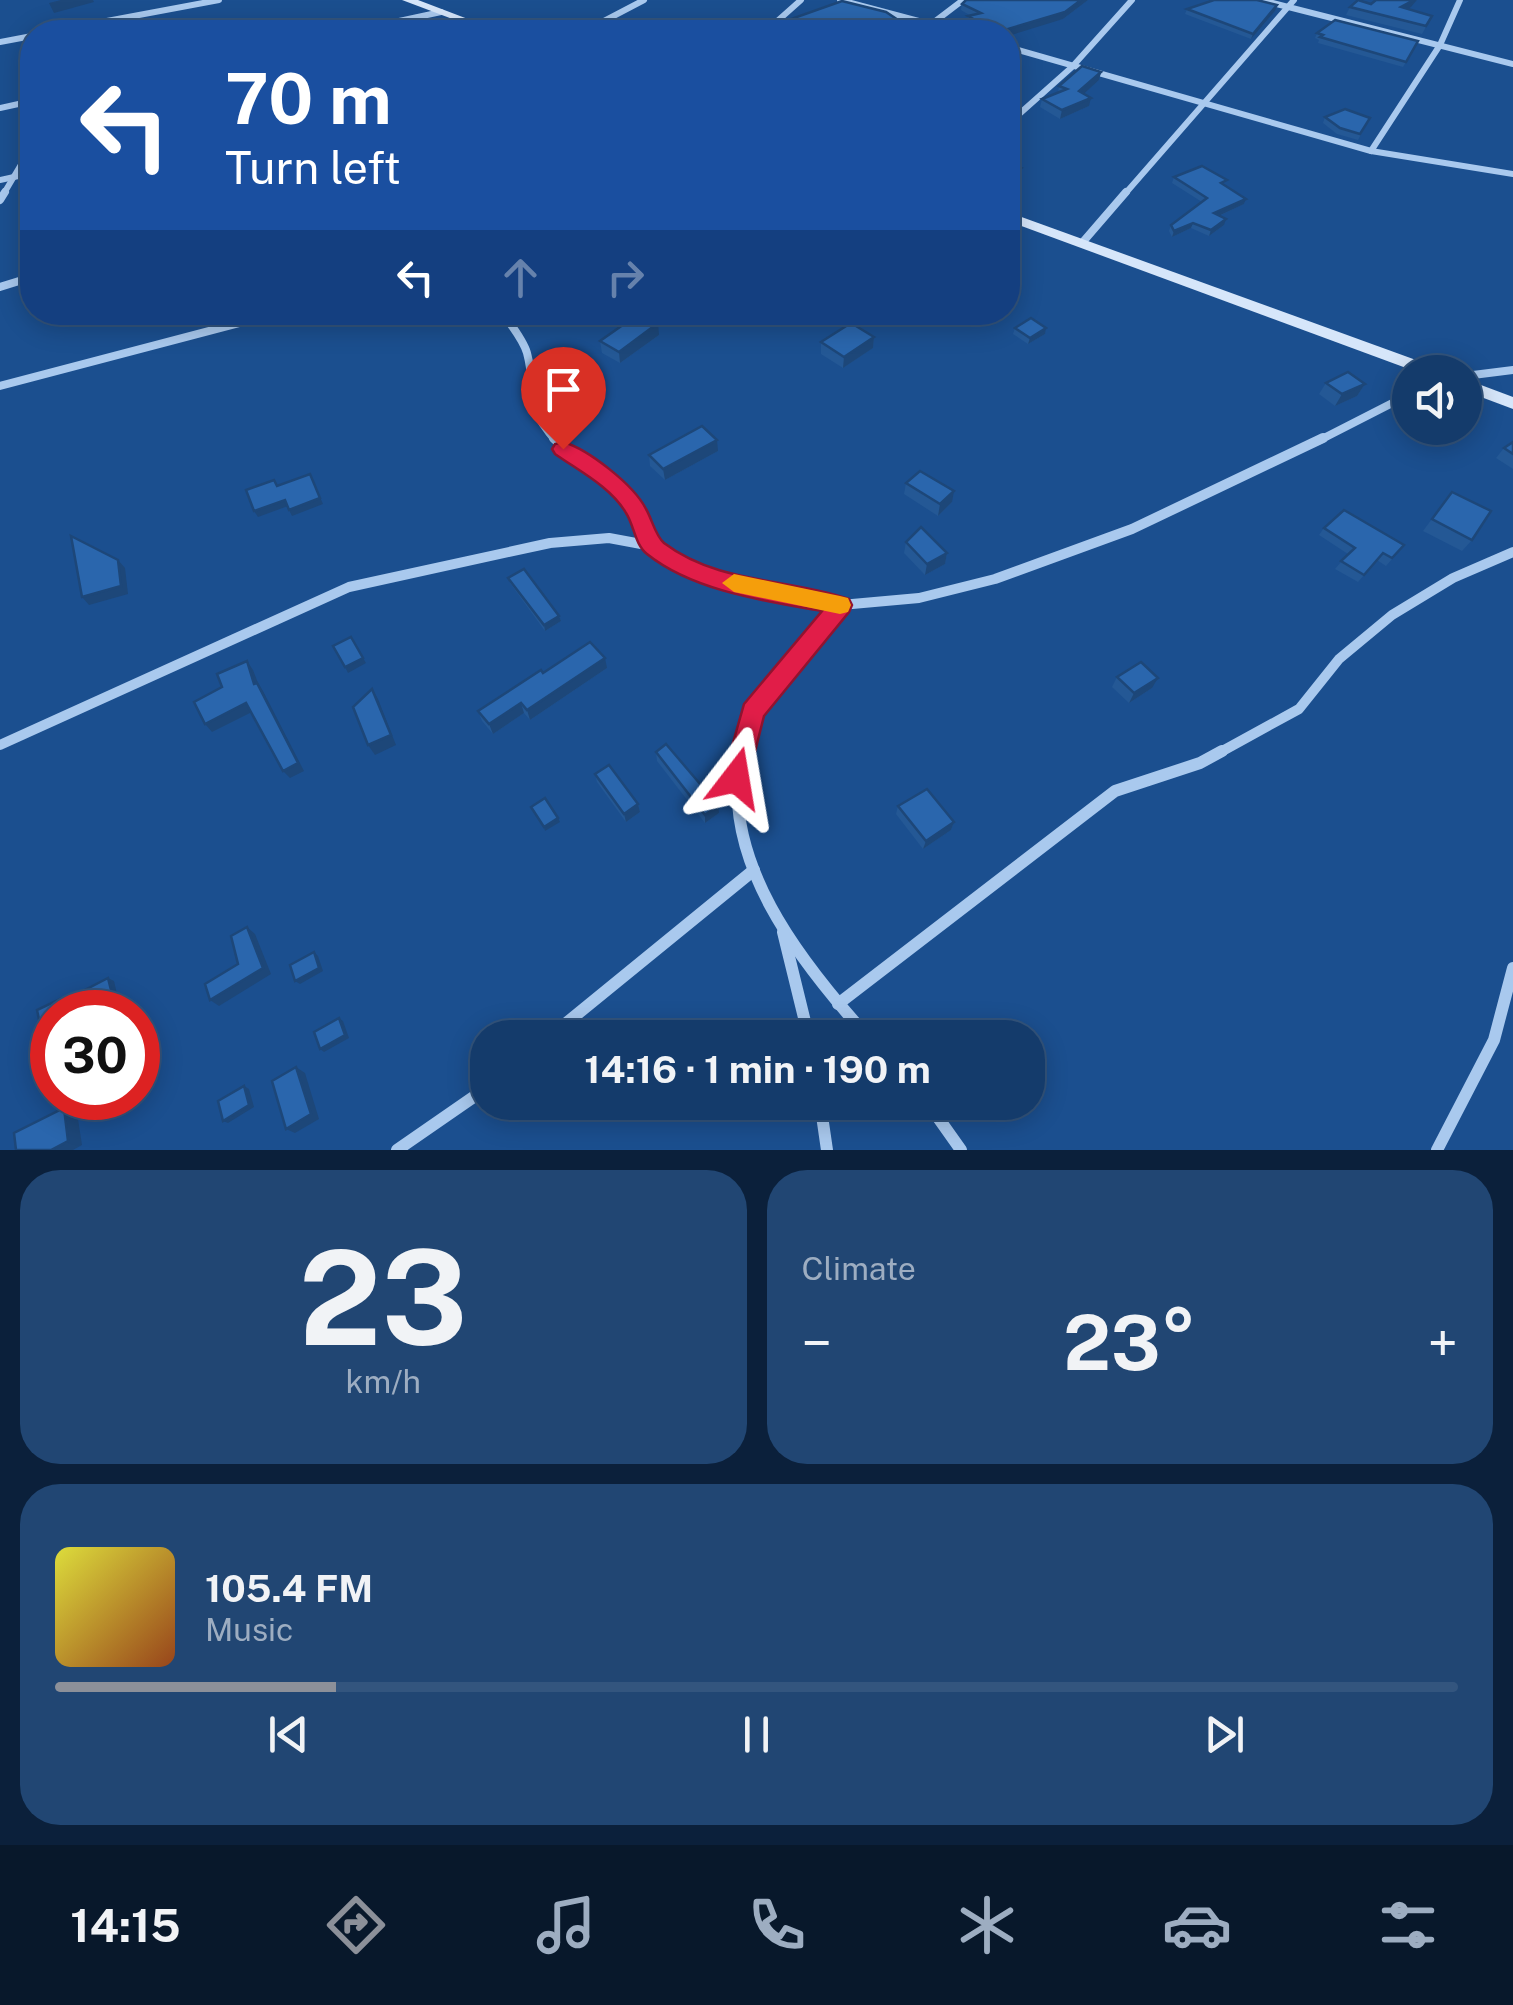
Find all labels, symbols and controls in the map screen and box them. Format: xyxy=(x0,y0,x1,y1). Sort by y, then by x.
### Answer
text: 70 m xyxy=(225,57,392,140)
icon: left xyxy=(60,60,190,190)
text: Turn left xyxy=(225,141,401,194)
icon: left xyxy=(388,250,443,305)
icon: ahead xyxy=(493,250,548,305)
icon: right xyxy=(598,250,653,305)
pin xyxy=(521,347,606,450)
map controls xyxy=(1392,355,1482,445)
button: sound xyxy=(1392,355,1482,445)
icon: arrive xyxy=(536,362,591,417)
position arrow xyxy=(684,726,788,830)
speed limit sign: 30 xyxy=(30,990,160,1120)
text: 14:16 · 1 min · 190 m xyxy=(584,1047,931,1092)
text: 23 xyxy=(299,1222,468,1374)
text: Climate xyxy=(802,1250,916,1287)
text: 23° xyxy=(1063,1299,1196,1387)
text: − xyxy=(802,1311,832,1375)
text: + xyxy=(1428,1311,1458,1375)
text: km/h xyxy=(346,1363,421,1400)
text: 105.4 FM xyxy=(205,1566,373,1611)
text: Music xyxy=(205,1611,293,1648)
icon: previous xyxy=(261,1707,316,1762)
icon: pause xyxy=(729,1707,784,1762)
icon: next xyxy=(1197,1707,1252,1762)
icon: directions xyxy=(321,1890,391,1960)
icon: music xyxy=(531,1890,601,1960)
icon: phone xyxy=(742,1890,812,1960)
icon: climate xyxy=(952,1890,1022,1960)
icon: car xyxy=(1162,1890,1232,1960)
icon: filters xyxy=(1373,1890,1443,1960)
text: 14:15 xyxy=(70,1899,181,1952)

